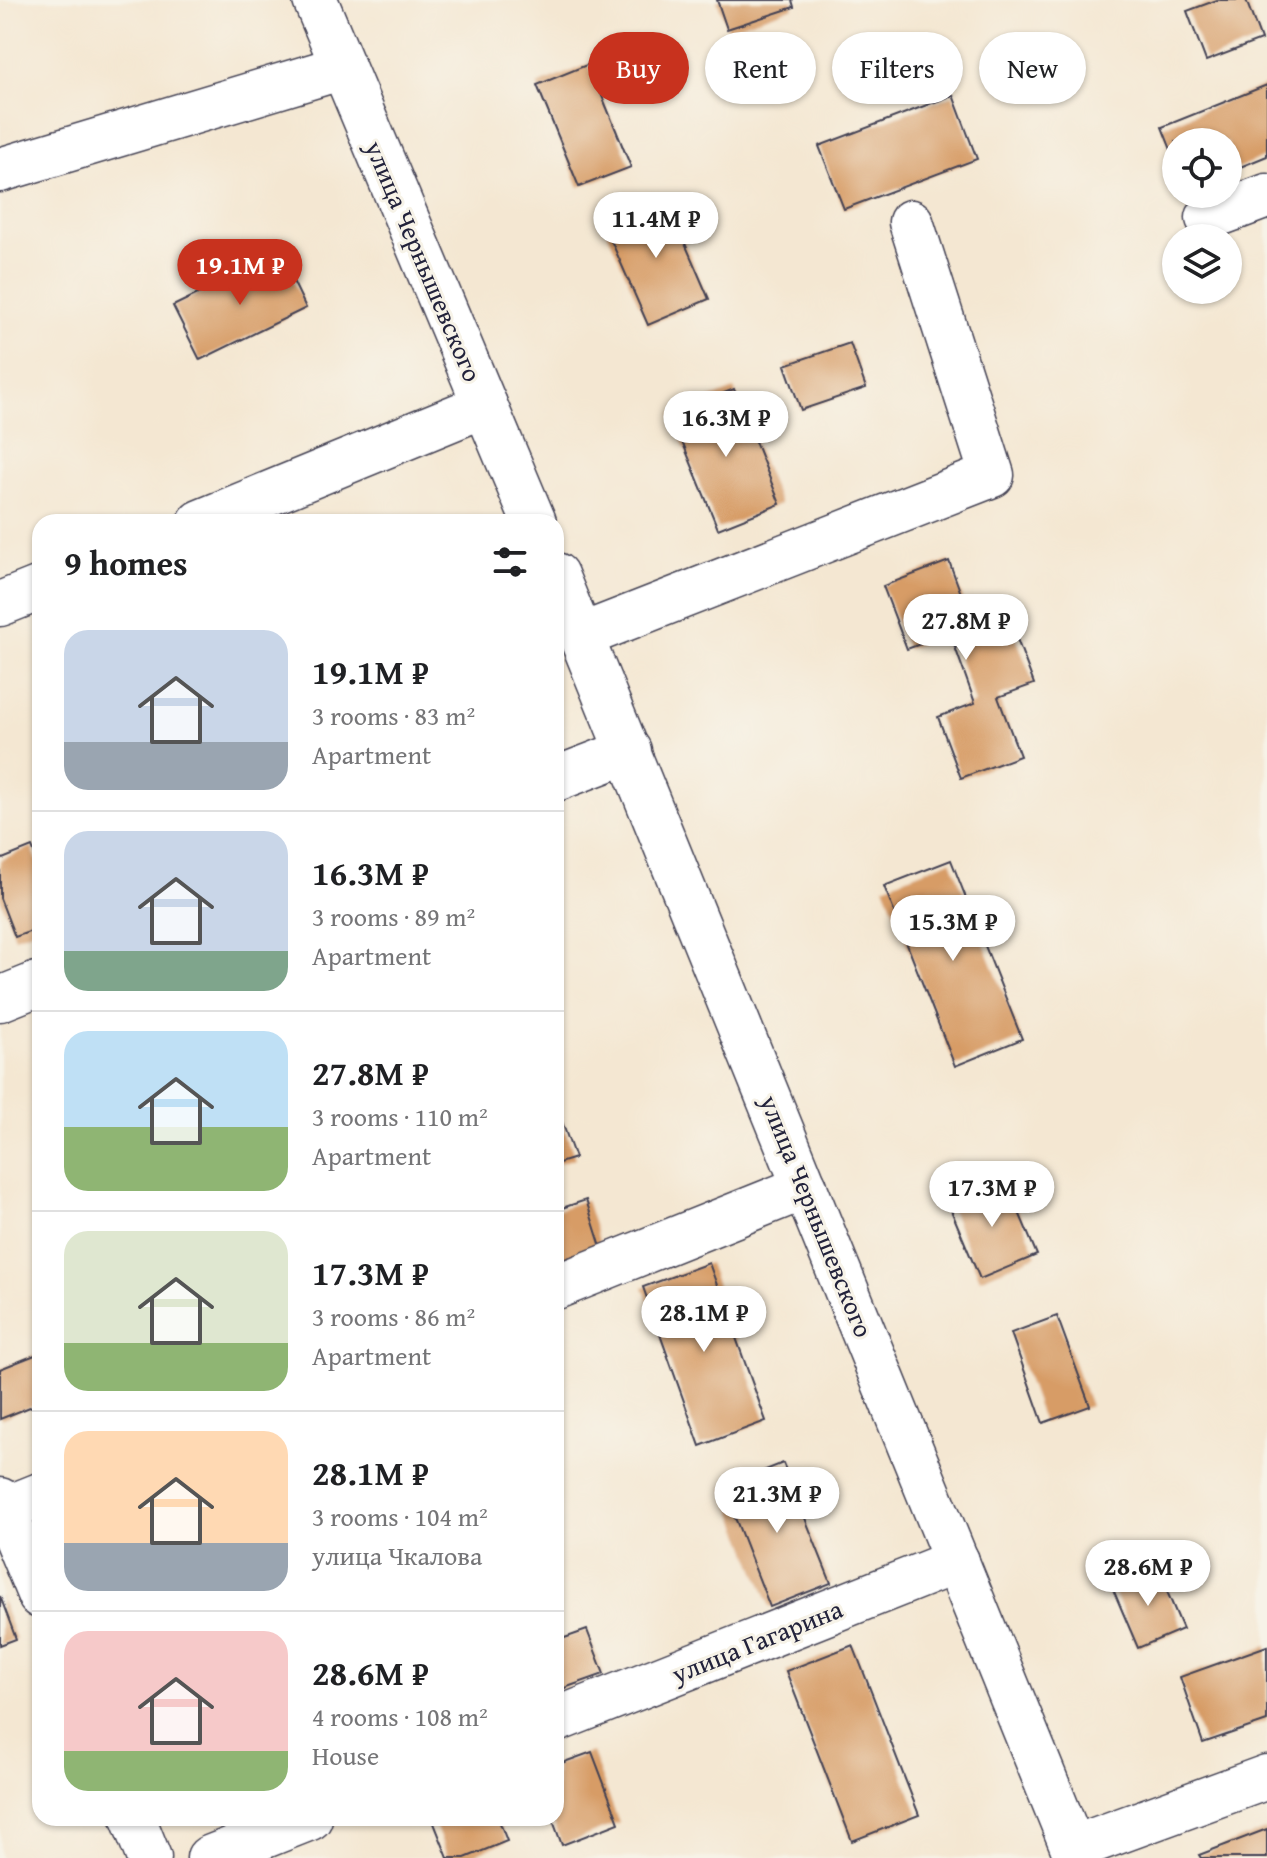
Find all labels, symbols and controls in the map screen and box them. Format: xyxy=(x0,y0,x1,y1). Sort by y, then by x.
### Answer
chip: Buy xyxy=(588,32,689,104)
chip: Rent xyxy=(705,32,816,104)
chip: Filters xyxy=(832,32,963,104)
chip: New xyxy=(979,32,1086,104)
map controls xyxy=(1162,128,1242,304)
button: locate xyxy=(1162,128,1242,208)
street label: улица Чернышевского xyxy=(355,133,492,388)
pin: 11.4M ₽ xyxy=(582,192,730,260)
text: 11.4M ₽ xyxy=(611,198,701,237)
button: layers xyxy=(1162,224,1242,304)
pin: 19.1M ₽ xyxy=(166,239,314,307)
text: 19.1M ₽ xyxy=(195,245,285,284)
pin: 16.3M ₽ xyxy=(652,391,800,459)
text: 16.3M ₽ xyxy=(681,397,771,436)
text: 9 homes xyxy=(64,538,188,587)
icon: filters xyxy=(488,540,532,584)
pin: 27.8M ₽ xyxy=(892,594,1040,662)
text: 27.8M ₽ xyxy=(921,600,1011,639)
text: 19.1M ₽ xyxy=(312,647,429,696)
icon: home xyxy=(128,662,224,758)
text: 3 rooms · 83 m² xyxy=(312,696,475,735)
text: Apartment xyxy=(312,735,431,774)
text: 16.3M ₽ xyxy=(312,848,429,897)
icon: home xyxy=(128,863,224,959)
pin: 15.3M ₽ xyxy=(879,895,1027,963)
text: 3 rooms · 89 m² xyxy=(312,897,475,936)
text: 15.3M ₽ xyxy=(908,901,998,940)
text: Apartment xyxy=(312,936,431,975)
text: 27.8M ₽ xyxy=(312,1048,429,1097)
icon: home xyxy=(128,1063,224,1159)
street label: улица Чернышевского xyxy=(750,1088,884,1343)
text: 3 rooms · 110 m² xyxy=(312,1097,488,1136)
text: Apartment xyxy=(312,1136,431,1175)
pin: 17.3M ₽ xyxy=(918,1161,1066,1229)
text: 17.3M ₽ xyxy=(947,1167,1037,1206)
text: 17.3M ₽ xyxy=(312,1248,429,1297)
icon: home xyxy=(128,1263,224,1359)
pin: 28.1M ₽ xyxy=(630,1286,778,1354)
text: 28.1M ₽ xyxy=(659,1292,749,1331)
text: 3 rooms · 86 m² xyxy=(312,1297,475,1336)
text: Apartment xyxy=(312,1336,431,1375)
text: 28.1M ₽ xyxy=(312,1448,429,1497)
icon: home xyxy=(128,1463,224,1559)
pin: 21.3M ₽ xyxy=(703,1467,851,1535)
text: 21.3M ₽ xyxy=(732,1473,822,1512)
text: 3 rooms · 104 m² xyxy=(312,1497,488,1536)
text: улица Чкалова xyxy=(312,1536,482,1575)
pin: 28.6M ₽ xyxy=(1074,1540,1222,1608)
text: 28.6M ₽ xyxy=(1103,1546,1193,1585)
street label: улица Гагарина xyxy=(665,1589,849,1693)
text: 28.6M ₽ xyxy=(312,1648,429,1697)
icon: home xyxy=(128,1663,224,1759)
text: 4 rooms · 108 m² xyxy=(312,1697,488,1736)
text: House xyxy=(312,1736,379,1775)

